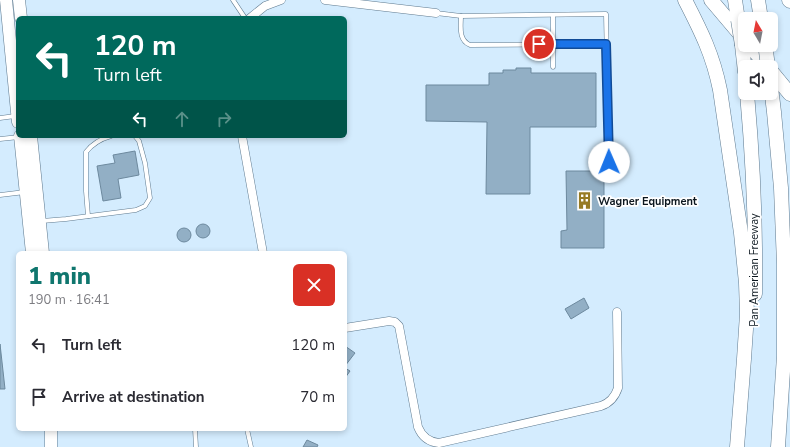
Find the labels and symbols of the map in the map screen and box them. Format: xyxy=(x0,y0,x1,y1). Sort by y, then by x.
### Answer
north arrow xyxy=(738,12,778,52)
pin xyxy=(522,27,556,61)
position arrow xyxy=(588,141,630,183)
building icon: Wagner Equipment xyxy=(575,191,595,211)
place label: Wagner Equipment xyxy=(598,194,698,209)
street label: Pan American Freeway xyxy=(747,213,762,327)

